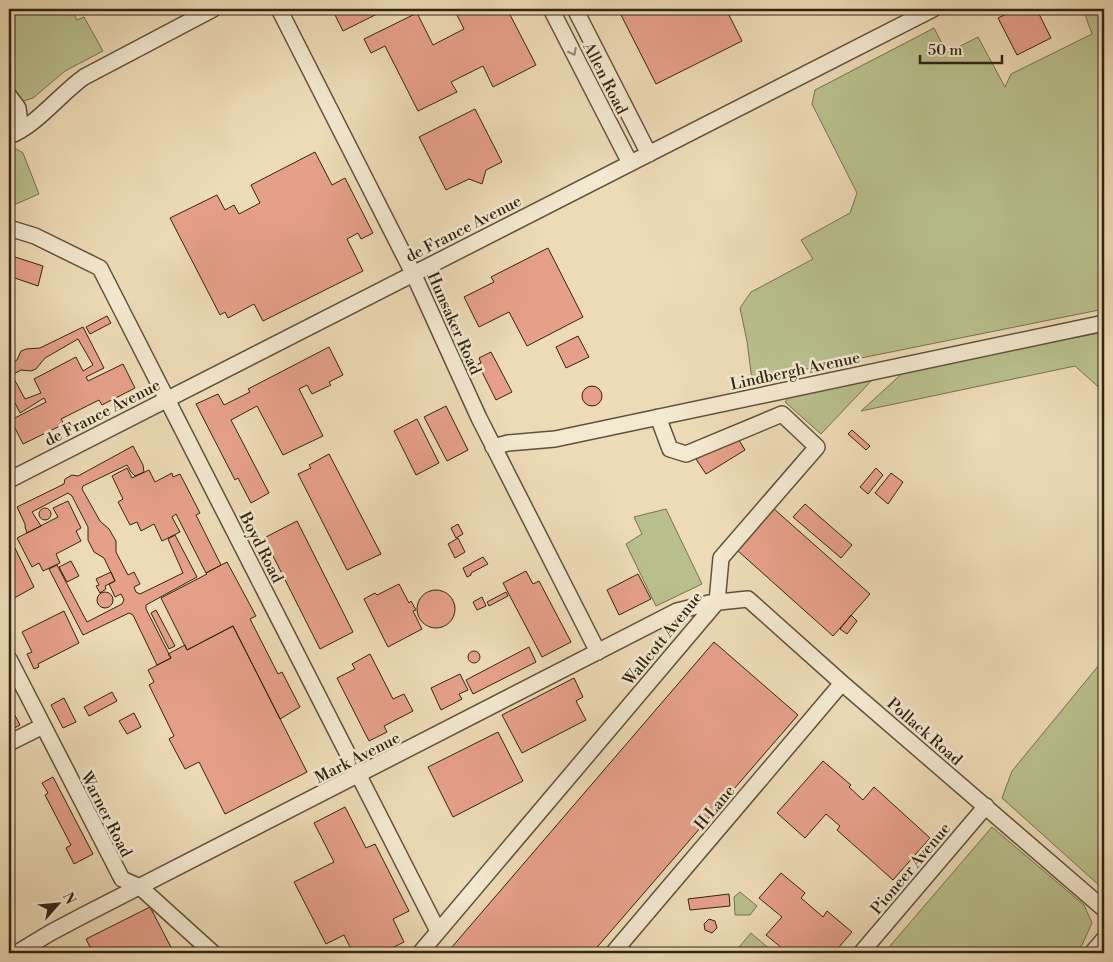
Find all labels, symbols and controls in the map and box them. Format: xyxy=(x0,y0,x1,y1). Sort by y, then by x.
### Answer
scale bar xyxy=(920,32,1003,64)
street label: Allen Road xyxy=(578,38,632,118)
text: 50 m xyxy=(928,41,962,60)
one-way arrow xyxy=(567,47,577,56)
street label: de France Avenue xyxy=(402,191,525,267)
street label: Hunsaker Road xyxy=(423,269,486,378)
street label: Lindbergh Avenue xyxy=(728,347,862,395)
street label: de France Avenue xyxy=(41,375,164,451)
street label: Boyd Road xyxy=(234,508,287,586)
street label: Wallcott Avenue xyxy=(618,588,707,691)
street label: Pollack Road xyxy=(883,694,966,770)
street label: Mark Avenue xyxy=(311,728,404,788)
street label: Warner Road xyxy=(75,767,136,861)
street label: H Lane xyxy=(690,781,739,834)
street label: Pioneer Avenue xyxy=(867,819,955,919)
north arrow xyxy=(32,880,82,930)
text: N xyxy=(58,890,79,908)

